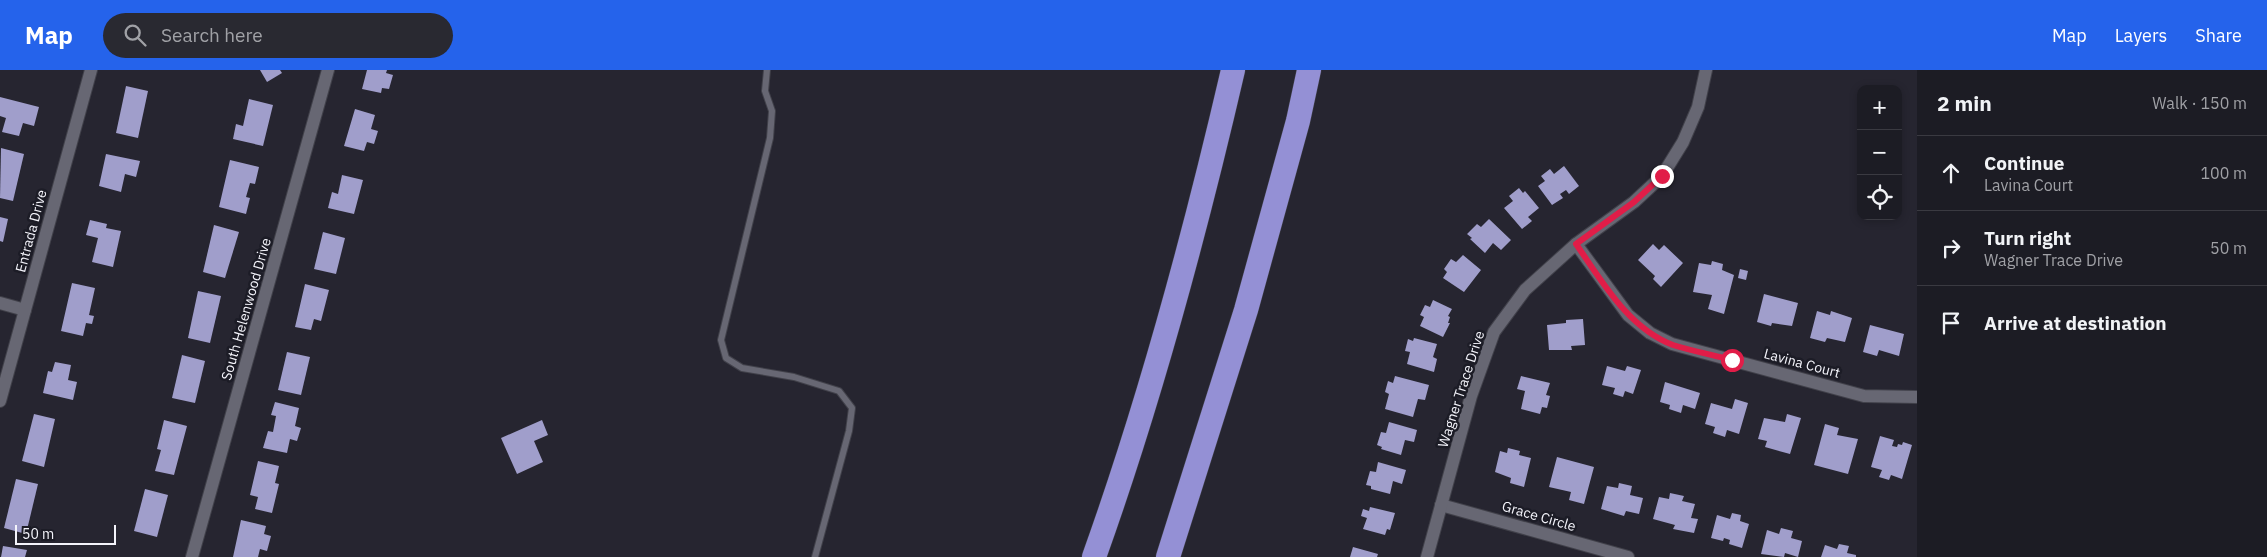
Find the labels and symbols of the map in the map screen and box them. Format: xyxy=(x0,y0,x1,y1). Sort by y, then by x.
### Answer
route end xyxy=(1651,165,1674,188)
street label: Entrada Drive xyxy=(11,187,51,274)
street label: South Helenwood Drive xyxy=(217,235,275,382)
street label: Wagner Trace Drive xyxy=(1434,328,1488,450)
street label: Lavina Court xyxy=(1762,344,1842,382)
route start xyxy=(1721,349,1744,372)
street label: Grace Circle xyxy=(1500,497,1578,535)
scale bar xyxy=(15,522,116,545)

